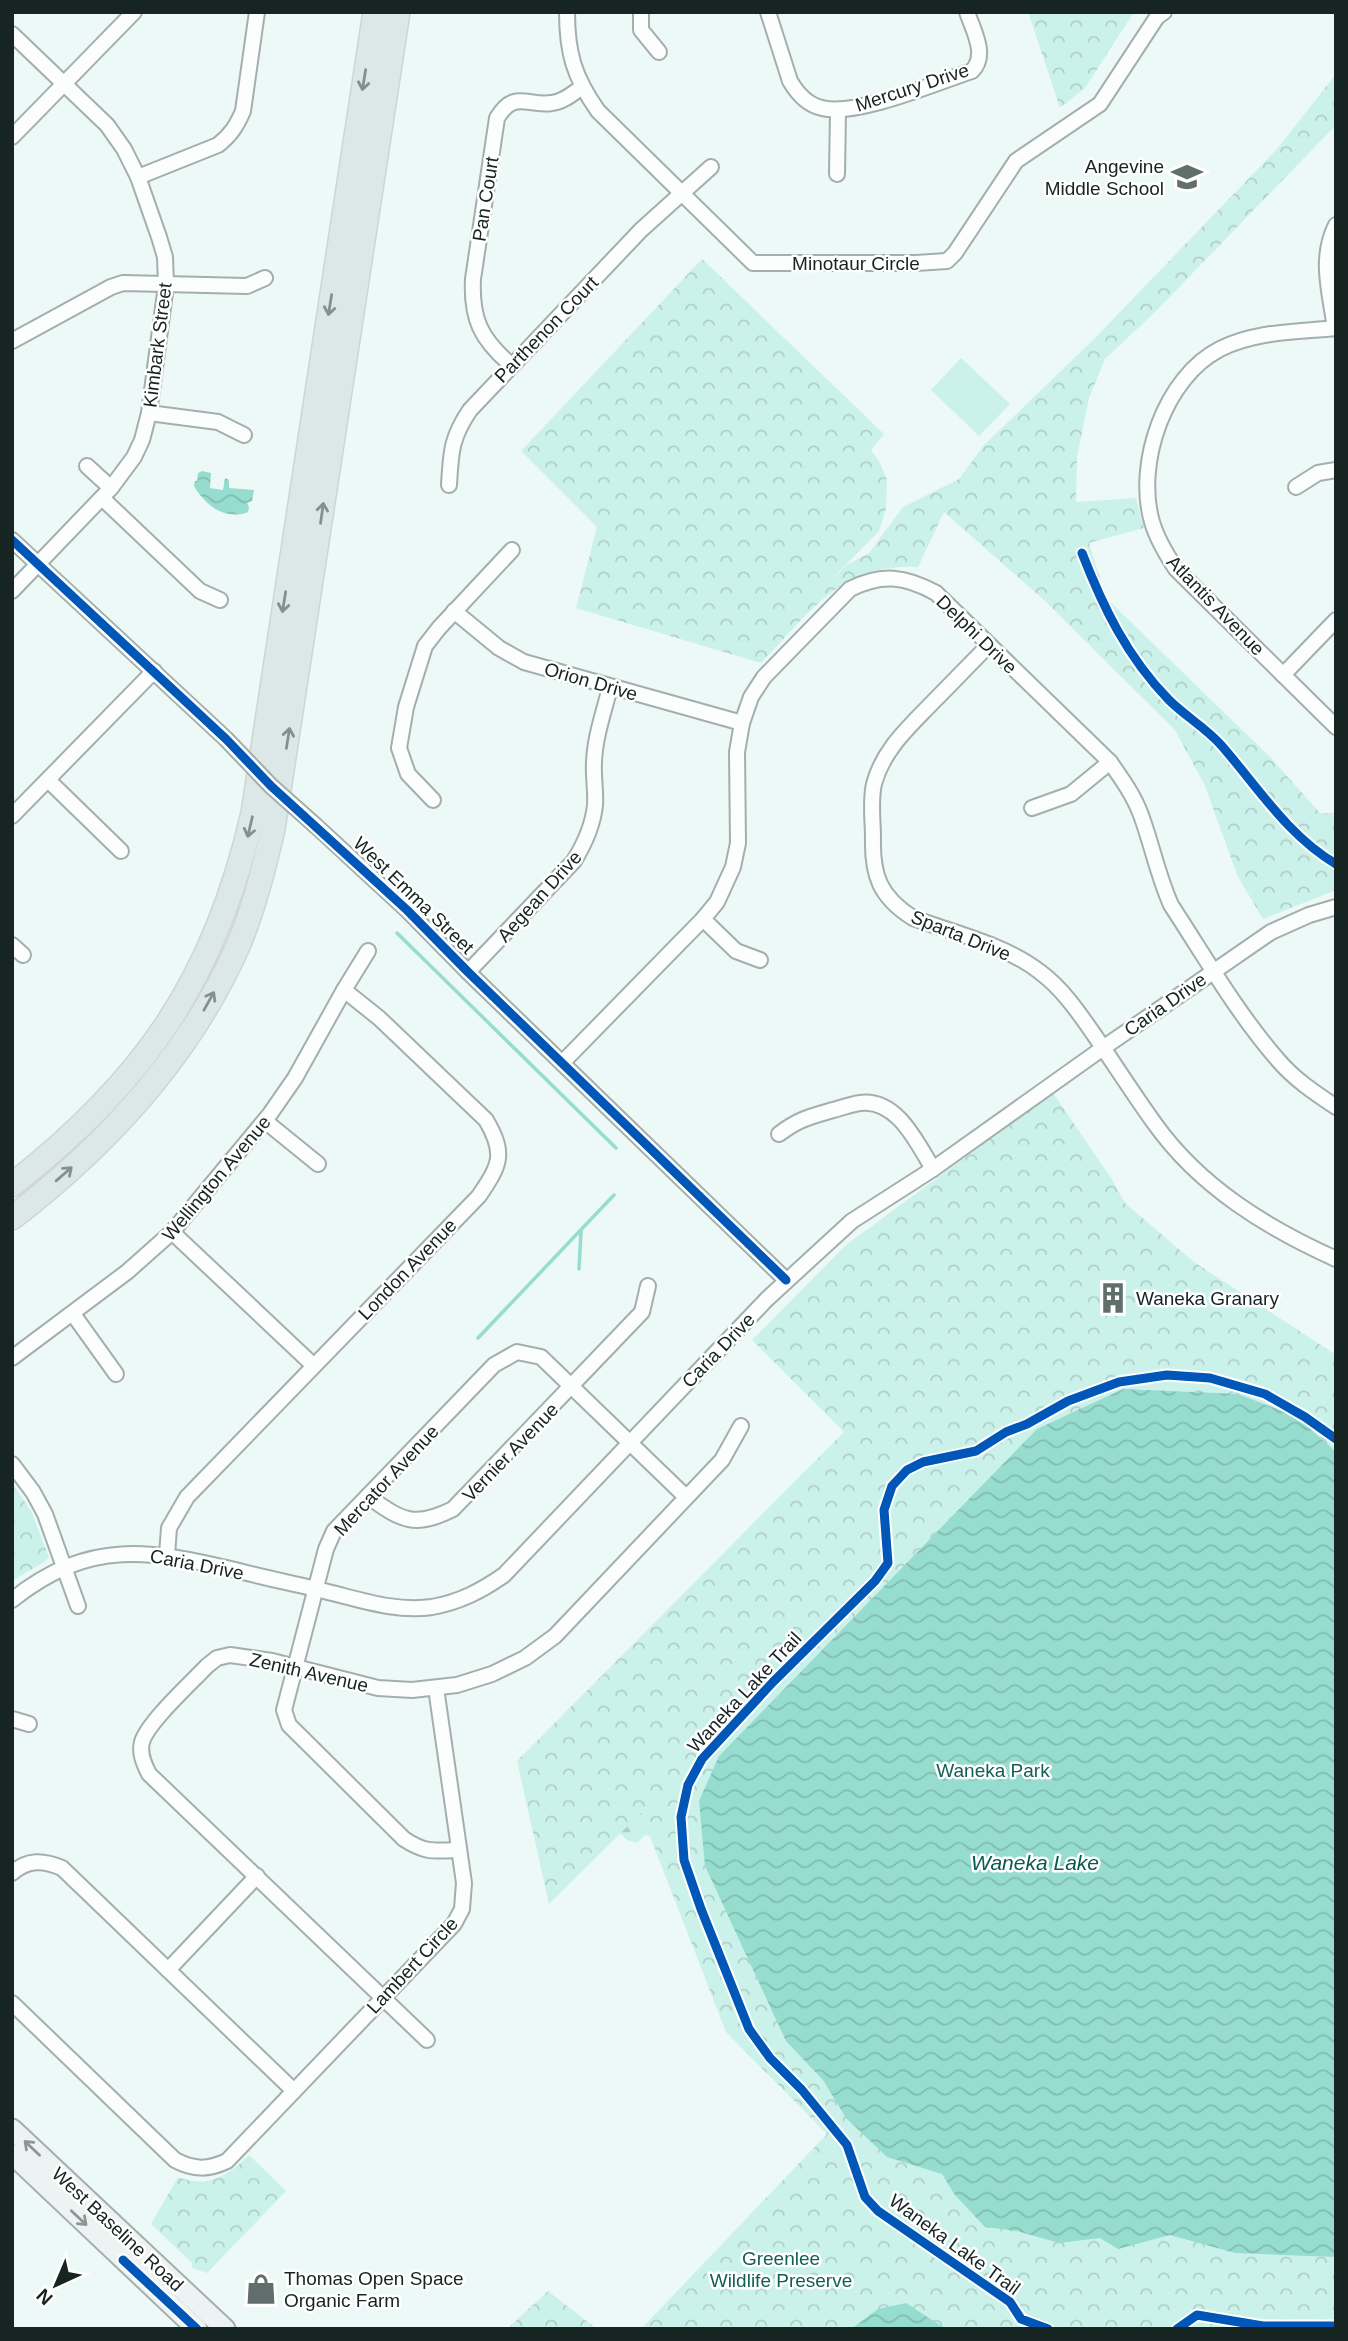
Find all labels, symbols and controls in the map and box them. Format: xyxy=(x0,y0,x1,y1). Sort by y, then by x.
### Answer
street label: Mercury Drive xyxy=(853,59,972,116)
one-way arrow xyxy=(357,68,370,91)
street label: Pan Court xyxy=(468,154,503,243)
place label: Angevine Middle School xyxy=(1045,156,1164,199)
school or university icon: Angevine Middle School xyxy=(1170,160,1204,194)
street label: Minotaur Circle xyxy=(792,253,920,274)
street label: Parthenon Court xyxy=(490,271,603,387)
street label: Kimbark Street xyxy=(139,281,176,409)
one-way arrow xyxy=(323,293,336,315)
one-way arrow xyxy=(316,502,329,525)
street label: Atlantis Avenue xyxy=(1163,551,1269,660)
one-way arrow xyxy=(277,590,290,613)
street label: Delphi Drive xyxy=(932,591,1021,678)
street label: Orion Drive xyxy=(542,658,640,705)
one-way arrow xyxy=(282,727,295,750)
one-way arrow xyxy=(242,815,256,838)
street label: West Emma Street xyxy=(349,833,479,959)
street label: Aegean Drive xyxy=(493,847,586,946)
street label: Sparta Drive xyxy=(908,906,1014,965)
street label: Caria Drive xyxy=(1120,969,1210,1040)
one-way arrow xyxy=(203,991,217,1011)
street label: Wellington Avenue xyxy=(158,1112,275,1245)
one-way arrow xyxy=(55,1166,73,1182)
street label: London Avenue xyxy=(354,1215,461,1324)
building icon: Waneka Granary xyxy=(1096,1281,1130,1315)
place label: Waneka Granary xyxy=(1136,1288,1279,1309)
street label: Caria Drive xyxy=(678,1309,759,1392)
street label: Vernier Avenue xyxy=(458,1399,563,1506)
street label: Mercator Avenue xyxy=(330,1421,443,1540)
street label: Caria Drive xyxy=(148,1545,246,1584)
street label: Waneka Lake Trail xyxy=(683,1628,805,1757)
street label: Zenith Avenue xyxy=(248,1649,370,1696)
park label: Waneka Park xyxy=(936,1760,1050,1781)
water label: Waneka Lake xyxy=(971,1851,1099,1874)
street label: Lambert Circle xyxy=(363,1913,462,2018)
one-way arrow xyxy=(24,2139,41,2156)
street label: West Baseline Road xyxy=(48,2163,188,2296)
street label: Waneka Lake Trail xyxy=(885,2190,1024,2299)
one-way arrow xyxy=(70,2210,87,2227)
park label: Greenlee Wildlife Preserve xyxy=(710,2248,852,2291)
north arrow xyxy=(21,2250,91,2320)
place label: Thomas Open Space Organic Farm xyxy=(284,2268,464,2311)
shop icon: Thomas Open Space Organic Farm xyxy=(244,2272,278,2306)
text: N xyxy=(32,2285,57,2309)

